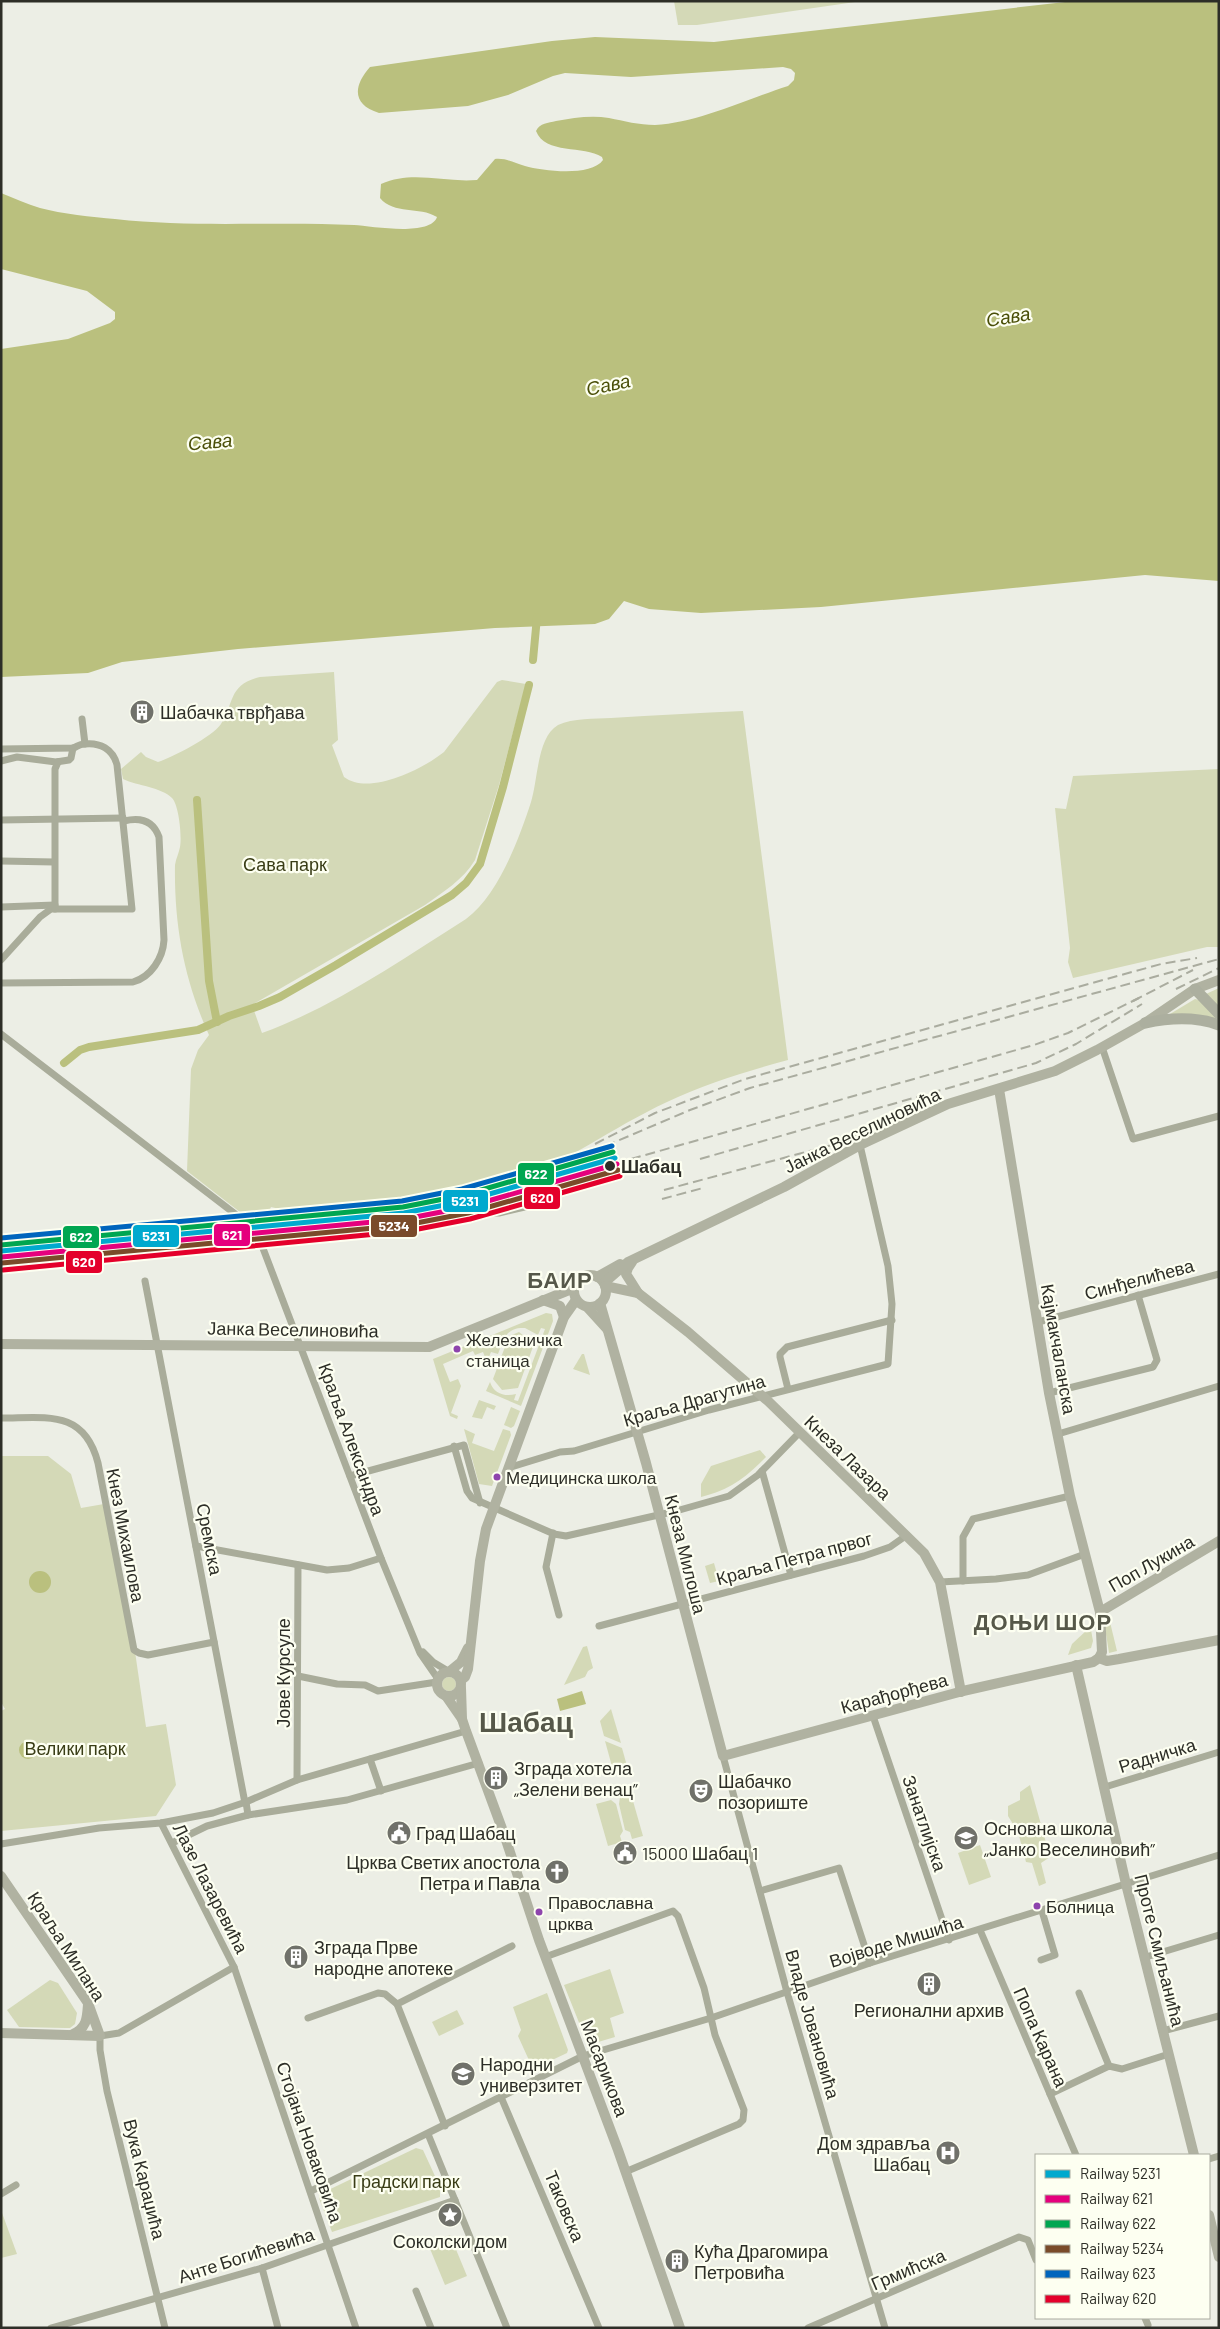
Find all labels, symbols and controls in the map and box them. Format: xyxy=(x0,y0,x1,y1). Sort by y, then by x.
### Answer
water label: Сава xyxy=(984,301,1032,331)
water label: Сава xyxy=(584,368,632,400)
water label: Сава xyxy=(187,428,233,454)
building icon: Шабачка тврђава xyxy=(129,699,155,725)
place label: Шабачка тврђава xyxy=(160,701,305,723)
park label: Сава парк xyxy=(243,853,327,875)
street label: Јанка Веселиновића xyxy=(780,1082,945,1177)
place label: Шабац xyxy=(621,1155,681,1177)
marker: Шабац xyxy=(603,1159,617,1173)
line badge: 622 xyxy=(517,1162,555,1186)
text: 622 xyxy=(524,1165,548,1182)
line badge: 620 xyxy=(523,1186,561,1210)
line badge: 5231 xyxy=(442,1189,489,1213)
text: 620 xyxy=(530,1189,554,1206)
text: 5231 xyxy=(451,1192,479,1209)
line badge: 5234 xyxy=(370,1214,418,1238)
text: 5234 xyxy=(378,1217,410,1234)
line badge: 621 xyxy=(213,1223,251,1247)
line badge: 5231 xyxy=(132,1224,180,1248)
line badge: 622 xyxy=(62,1225,100,1249)
text: 621 xyxy=(222,1226,242,1243)
text: 5231 xyxy=(142,1227,170,1244)
text: 622 xyxy=(69,1228,93,1245)
line badge: 620 xyxy=(65,1250,103,1274)
text: 620 xyxy=(72,1253,96,1270)
street label: Синђелићева xyxy=(1082,1254,1197,1304)
district label: БАИР xyxy=(527,1266,593,1292)
street label: Кајмакчаланска xyxy=(1037,1282,1081,1417)
street label: Јанка Веселиновића xyxy=(207,1317,380,1342)
place label: Железничка станица xyxy=(466,1329,563,1370)
marker: Железничка станица xyxy=(452,1344,462,1354)
street label: Краља Александра xyxy=(314,1360,390,1519)
street label: Краља Драгутина xyxy=(621,1369,768,1431)
street label: Кнеза Лазара xyxy=(800,1410,897,1504)
street label: Кнез Михаилова xyxy=(102,1466,150,1605)
place label: Медицинска школа xyxy=(506,1467,657,1487)
marker: Медицинска школа xyxy=(492,1472,502,1482)
street label: Кнеза Милоша xyxy=(661,1492,712,1617)
street label: Сремска xyxy=(192,1501,228,1578)
street label: Краља Петра првог xyxy=(714,1527,875,1589)
street label: Поп Лукина xyxy=(1104,1529,1199,1596)
district label: ДОЊИ ШОР xyxy=(974,1608,1112,1635)
street label: Јове Курсуле xyxy=(272,1618,294,1728)
street label: Карађорђева xyxy=(838,1668,951,1718)
district label: Шабац xyxy=(479,1704,573,1738)
street label: Радничка xyxy=(1116,1733,1199,1777)
park label: Велики парк xyxy=(24,1737,126,1759)
place label: Зграда хотела „Зелени венац” xyxy=(514,1757,638,1800)
building icon: Зграда хотела „Зелени венац” xyxy=(483,1765,509,1791)
place label: Шабачко позориште xyxy=(718,1770,808,1813)
street label: Занатлијска xyxy=(898,1772,952,1875)
theatre icon: Шабачко позориште xyxy=(688,1778,714,1804)
place label: Основна школа „Јанко Веселиновић” xyxy=(984,1817,1155,1860)
street label: Лазе Лазаревића xyxy=(169,1819,254,1958)
public building icon: Град Шабац xyxy=(386,1820,412,1846)
place label: Град Шабац xyxy=(416,1822,516,1844)
school or university icon: Основна школа „Јанко Веселиновић” xyxy=(953,1825,979,1851)
public building icon: 15000 Шабац 1 xyxy=(612,1840,638,1866)
place label: 15000 Шабац 1 xyxy=(642,1842,758,1864)
place label: Црква Светих апостола Петра и Павла xyxy=(346,1851,541,1894)
church icon: Црква Светих апостола Петра и Павла xyxy=(544,1859,570,1885)
street label: Проте Смиљанића xyxy=(1130,1872,1190,2029)
street label: Краља Милана xyxy=(23,1887,111,2006)
place label: Православна црква xyxy=(548,1892,654,1933)
place label: Болница xyxy=(1046,1896,1115,1916)
marker: Болница xyxy=(1032,1901,1042,1911)
marker: Православна црква xyxy=(534,1907,544,1917)
street label: Војводе Мишића xyxy=(826,1910,966,1972)
place label: Зграда Прве народне апотеке xyxy=(314,1936,453,1979)
building icon: Зграда Прве народне апотеке xyxy=(283,1944,309,1970)
street label: Владе Јовановића xyxy=(781,1947,845,2102)
building icon: Регионални архив xyxy=(916,1971,942,1997)
street label: Попа Карана xyxy=(1009,1984,1073,2091)
place label: Регионални архив xyxy=(854,1999,1004,2021)
street label: Масарикова xyxy=(576,2017,634,2120)
place label: Народни универзитет xyxy=(480,2053,582,2096)
street label: Стојана Новаковића xyxy=(272,2059,348,2226)
school or university icon: Народни универзитет xyxy=(450,2061,476,2087)
street label: Вука Караџића xyxy=(119,2117,171,2242)
place label: Дом здравља Шабац xyxy=(817,2132,931,2175)
hospital icon: Дом здравља Шабац xyxy=(935,2140,961,2166)
legend xyxy=(1035,2154,1210,2319)
text: Railway 5231 xyxy=(1080,2164,1161,2182)
street label: Таковска xyxy=(540,2167,590,2246)
park label: Градски парк xyxy=(352,2170,460,2192)
text: Railway 621 xyxy=(1080,2189,1153,2207)
place icon: Соколски дом xyxy=(437,2202,463,2228)
text: Railway 622 xyxy=(1080,2214,1156,2232)
street label: Анте Богићевића xyxy=(175,2222,318,2287)
place label: Соколски дом xyxy=(393,2230,507,2252)
text: Railway 5234 xyxy=(1080,2239,1164,2257)
place label: Кућа Драгомира Петровића xyxy=(694,2240,829,2283)
street label: Грмићска xyxy=(868,2243,949,2294)
building icon: Кућа Драгомира Петровића xyxy=(664,2248,690,2274)
text: Railway 623 xyxy=(1080,2264,1156,2282)
text: Railway 620 xyxy=(1080,2289,1157,2307)

